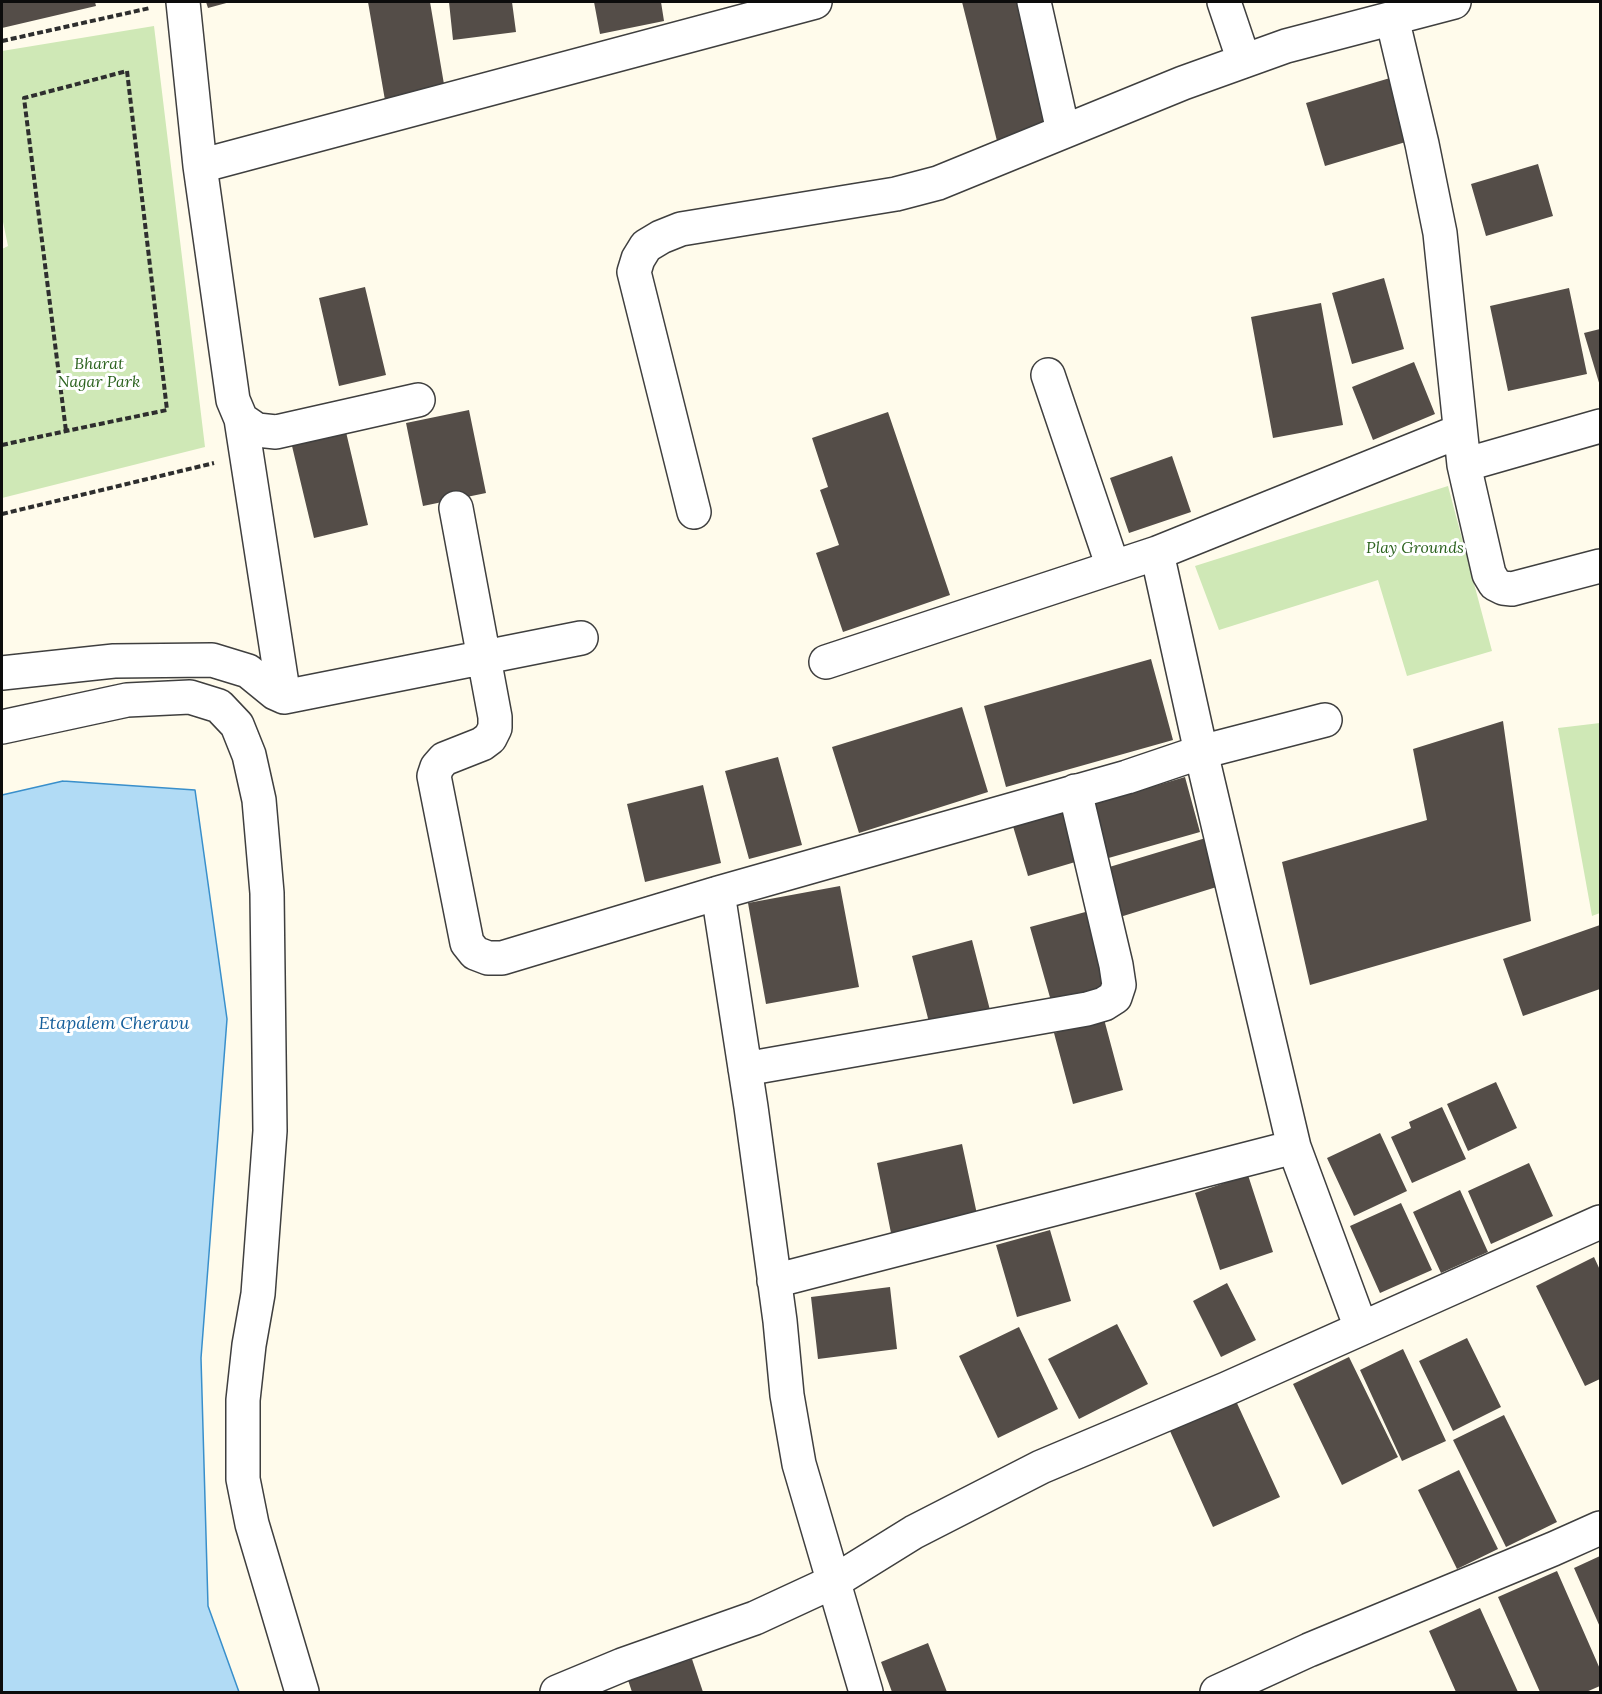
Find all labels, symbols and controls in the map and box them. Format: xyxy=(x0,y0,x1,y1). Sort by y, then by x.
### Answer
park label: Bharat Nagar Park xyxy=(58,354,140,392)
park label: Play Grounds xyxy=(1366,538,1464,558)
water label: Etapalem Cheravu xyxy=(39,1013,189,1035)

